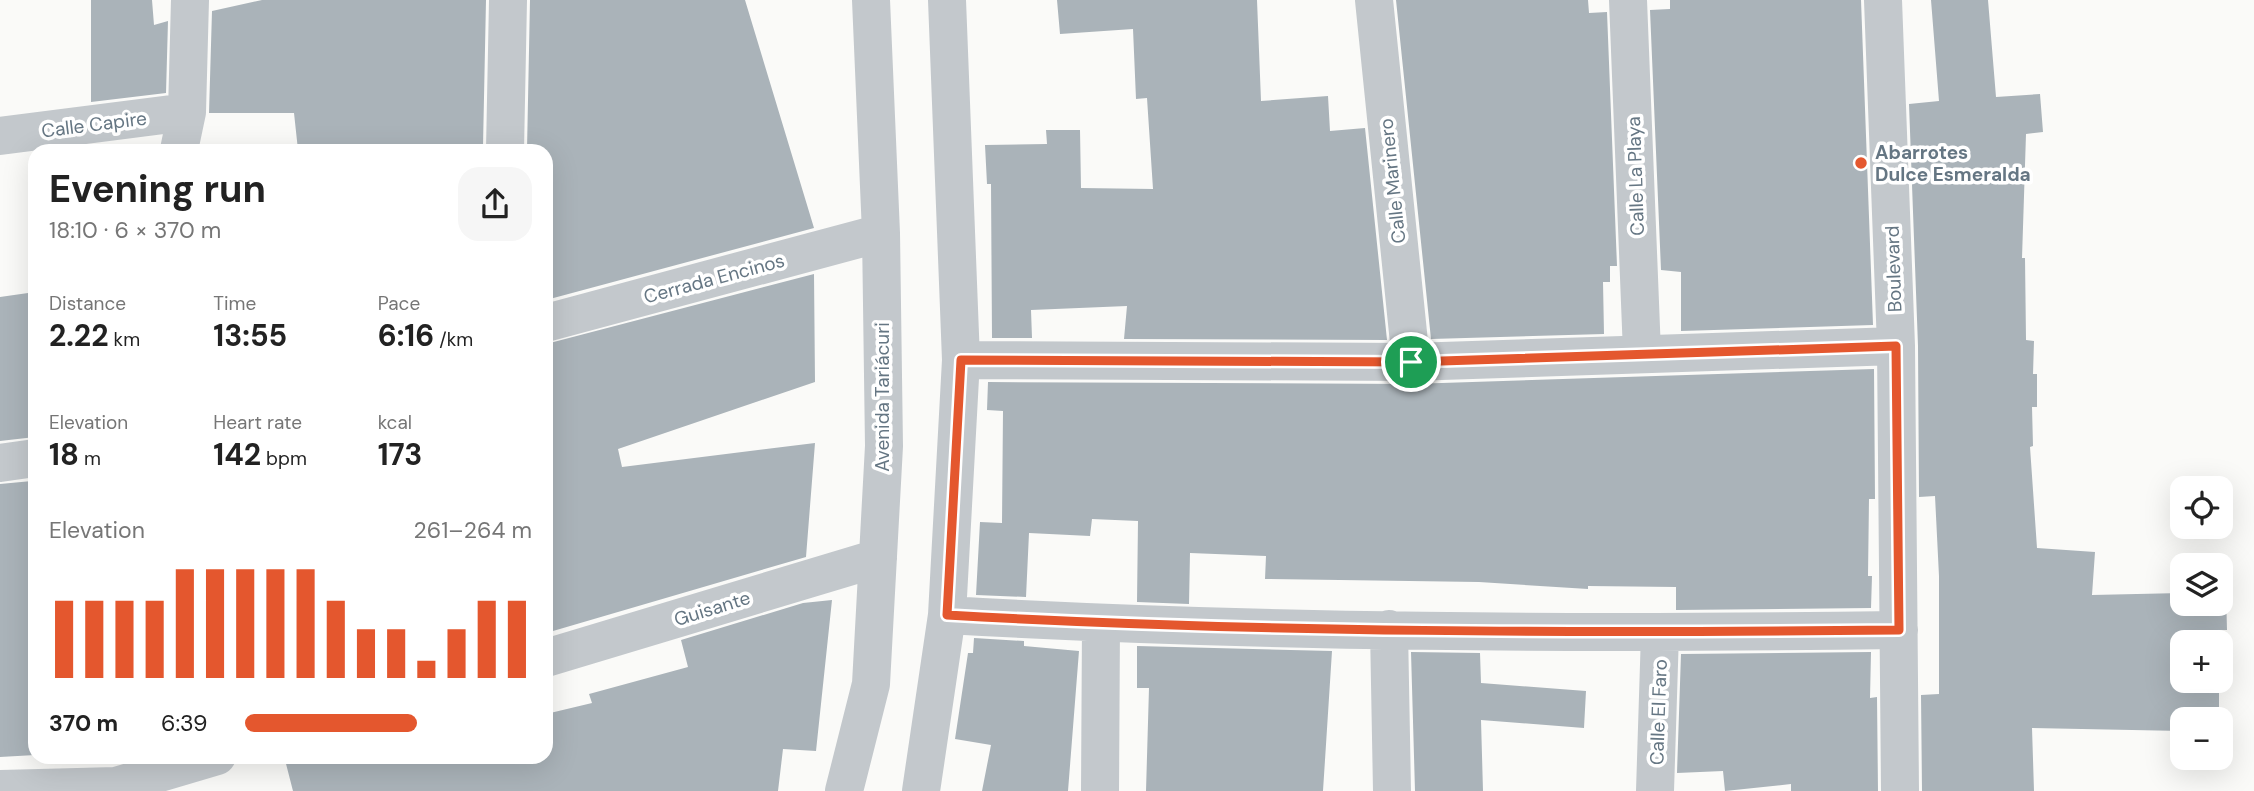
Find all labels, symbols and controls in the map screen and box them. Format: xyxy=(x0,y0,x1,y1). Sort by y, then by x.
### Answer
street label: Calle Capire xyxy=(40,106,148,143)
street label: Calle La Playa xyxy=(1621,116,1650,236)
street label: Calle Marinero xyxy=(1373,117,1412,245)
place label: Abarrotes Dulce Esmeralda xyxy=(1875,140,2031,187)
marker: Abarrotes Dulce Esmeralda xyxy=(1853,155,1869,171)
text: Evening run xyxy=(49,164,266,214)
button: share xyxy=(458,167,532,241)
text: 18:10 · 6 × 370 m xyxy=(49,215,221,245)
street label: Boulevard xyxy=(1879,225,1908,313)
street label: Cerrada Encinos xyxy=(641,248,787,309)
text: Distance xyxy=(49,291,126,316)
text: Time xyxy=(213,291,256,316)
text: Pace xyxy=(378,291,420,316)
text: 2.22 xyxy=(49,316,109,355)
text: 13:55 xyxy=(213,316,287,355)
text: 6:16 xyxy=(378,316,434,355)
street label: Avenida Tariácuri xyxy=(870,322,895,472)
text: km xyxy=(109,327,140,352)
text: /km xyxy=(434,327,473,352)
pin xyxy=(1381,332,1441,392)
icon: arrive xyxy=(1392,343,1430,381)
text: Elevation xyxy=(49,410,128,435)
text: Heart rate xyxy=(213,410,302,435)
text: kcal xyxy=(378,410,412,435)
text: 18 xyxy=(49,435,79,474)
text: 142 xyxy=(213,435,261,474)
text: 173 xyxy=(378,435,422,474)
text: m xyxy=(79,446,101,471)
text: bpm xyxy=(261,446,307,471)
map controls xyxy=(2170,476,2233,770)
button: locate xyxy=(2170,476,2233,539)
text: Elevation xyxy=(49,515,145,545)
text: 261–264 m xyxy=(413,515,532,545)
button: layers xyxy=(2170,553,2233,616)
street label: Guisante xyxy=(671,585,753,632)
button: + xyxy=(2170,630,2233,693)
street label: Calle El Faro xyxy=(1644,659,1673,765)
button: − xyxy=(2170,707,2233,770)
text: 370 m xyxy=(49,708,118,738)
text: 6:39 xyxy=(161,708,207,738)

